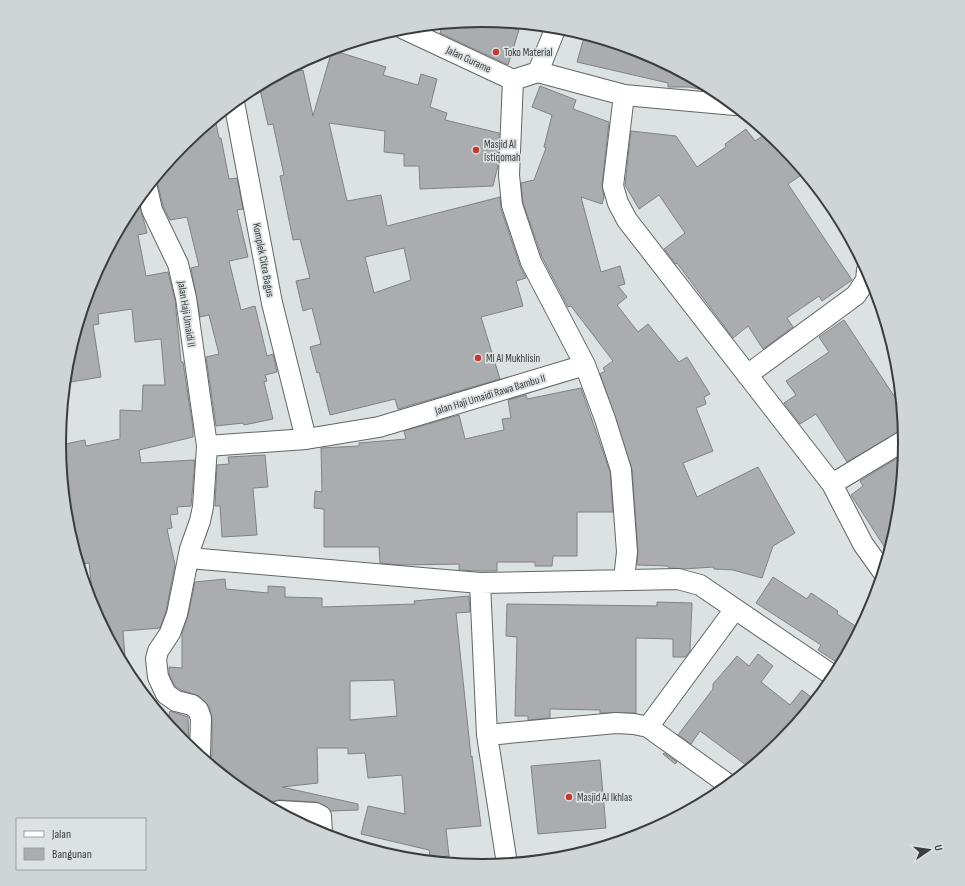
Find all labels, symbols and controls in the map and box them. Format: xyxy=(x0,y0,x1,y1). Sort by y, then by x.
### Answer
street label: Jalan Gurame xyxy=(443,43,493,75)
place label: Toko Material xyxy=(504,46,553,59)
marker: Toko Material xyxy=(491,47,501,57)
place label: Masjid Al Istiqomah xyxy=(484,138,521,164)
marker: Masjid Al Istiqomah xyxy=(471,145,481,155)
street label: Komplek Citra Bagus xyxy=(250,222,277,298)
street label: Jalan Haji Umaidi II xyxy=(175,279,198,348)
place label: MI Al Mukhlisin xyxy=(486,352,541,365)
marker: MI Al Mukhlisin xyxy=(473,353,483,363)
street label: Jalan Haji Umaidi Rawa Bambu II xyxy=(432,371,547,418)
place label: Masjid Al Ikhlas xyxy=(577,791,632,804)
marker: Masjid Al Ikhlas xyxy=(564,792,574,802)
legend xyxy=(16,818,146,870)
text: Jalan xyxy=(51,827,71,842)
north arrow xyxy=(909,830,949,870)
text: U xyxy=(931,844,945,852)
text: Bangunan xyxy=(52,847,92,862)

